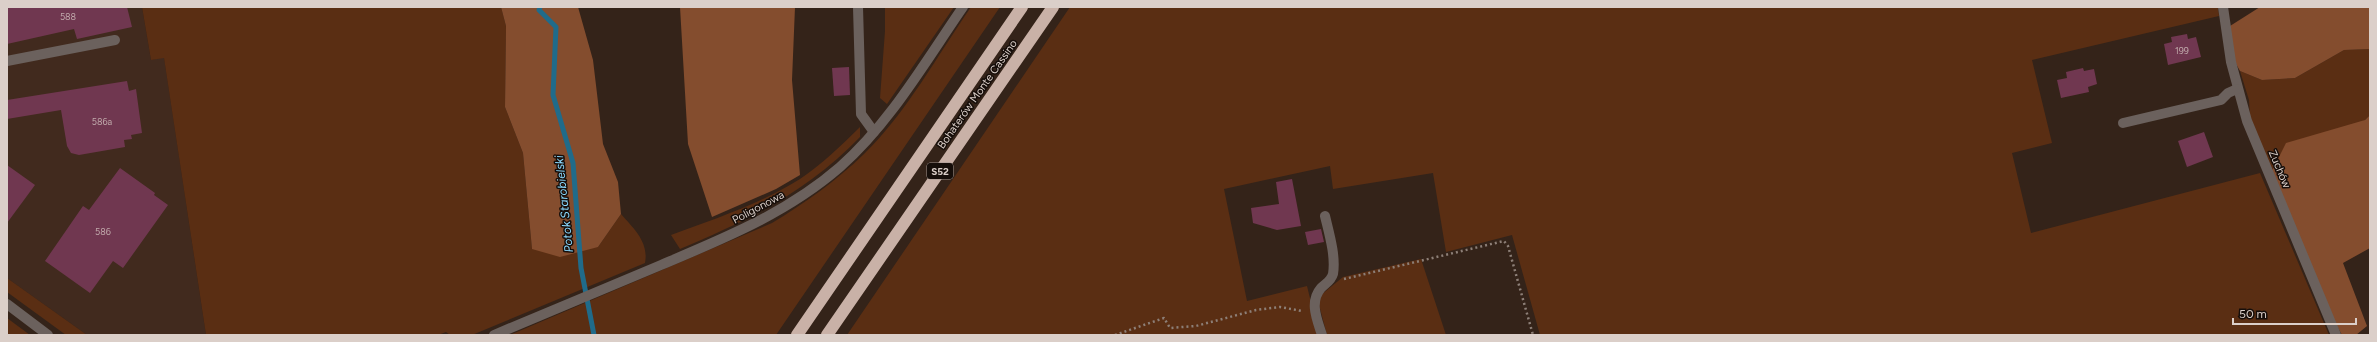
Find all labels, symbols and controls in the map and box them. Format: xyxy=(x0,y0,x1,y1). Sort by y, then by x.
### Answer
house number: 588 xyxy=(60,11,77,22)
street label: Bohaterów Monte Cassino xyxy=(935,37,1020,151)
house number: 199 xyxy=(2175,45,2189,56)
house number: 586a xyxy=(92,116,113,127)
street label: Zuchów xyxy=(2266,148,2294,191)
water label: Potok Starobielski xyxy=(552,155,576,253)
road number: S52 xyxy=(927,163,953,179)
street label: Poligonowa xyxy=(730,188,786,227)
house number: 586 xyxy=(95,226,111,237)
scale bar xyxy=(2233,300,2356,326)
text: 50 m xyxy=(2239,307,2267,321)

